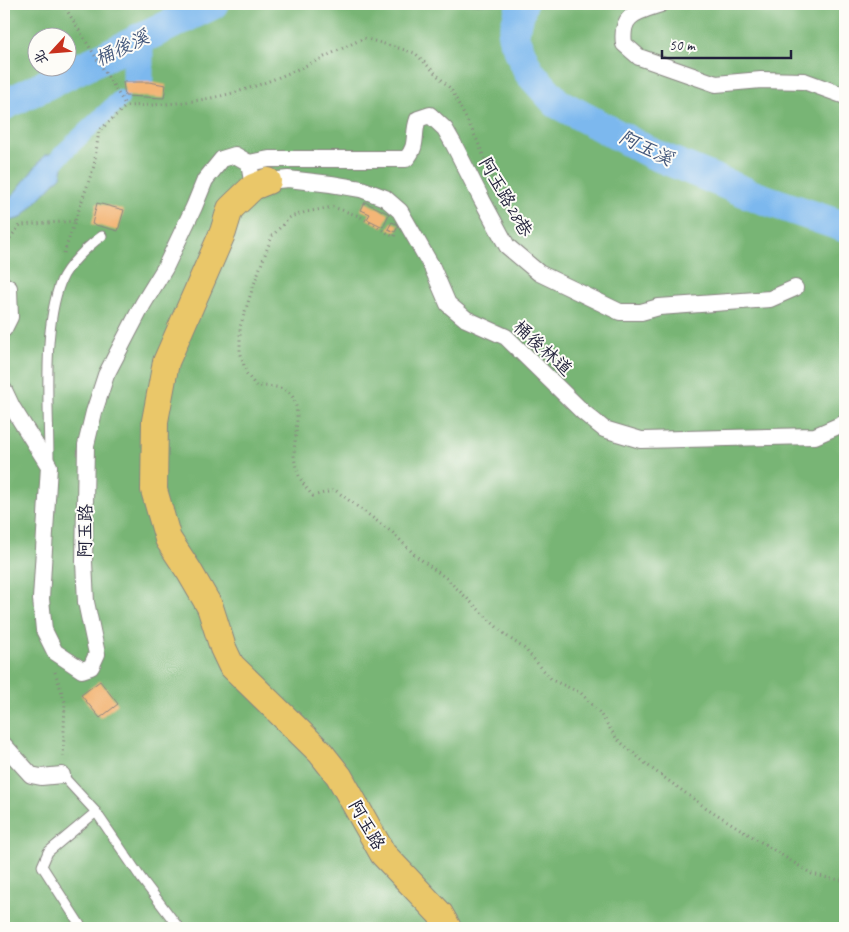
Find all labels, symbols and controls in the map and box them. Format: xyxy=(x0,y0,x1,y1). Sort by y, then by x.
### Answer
water label: 桶後溪 xyxy=(91,24,154,71)
north arrow xyxy=(28,28,78,78)
scale bar xyxy=(662,28,790,60)
text: 50 m xyxy=(669,36,696,55)
text: 北 xyxy=(30,47,51,67)
water label: 阿玉溪 xyxy=(615,125,678,172)
street label: 阿玉路28巷 xyxy=(474,153,538,241)
street label: 桶後林道 xyxy=(509,316,577,380)
street label: 阿玉路 xyxy=(74,504,96,558)
street label: 阿玉路 xyxy=(344,796,390,854)

